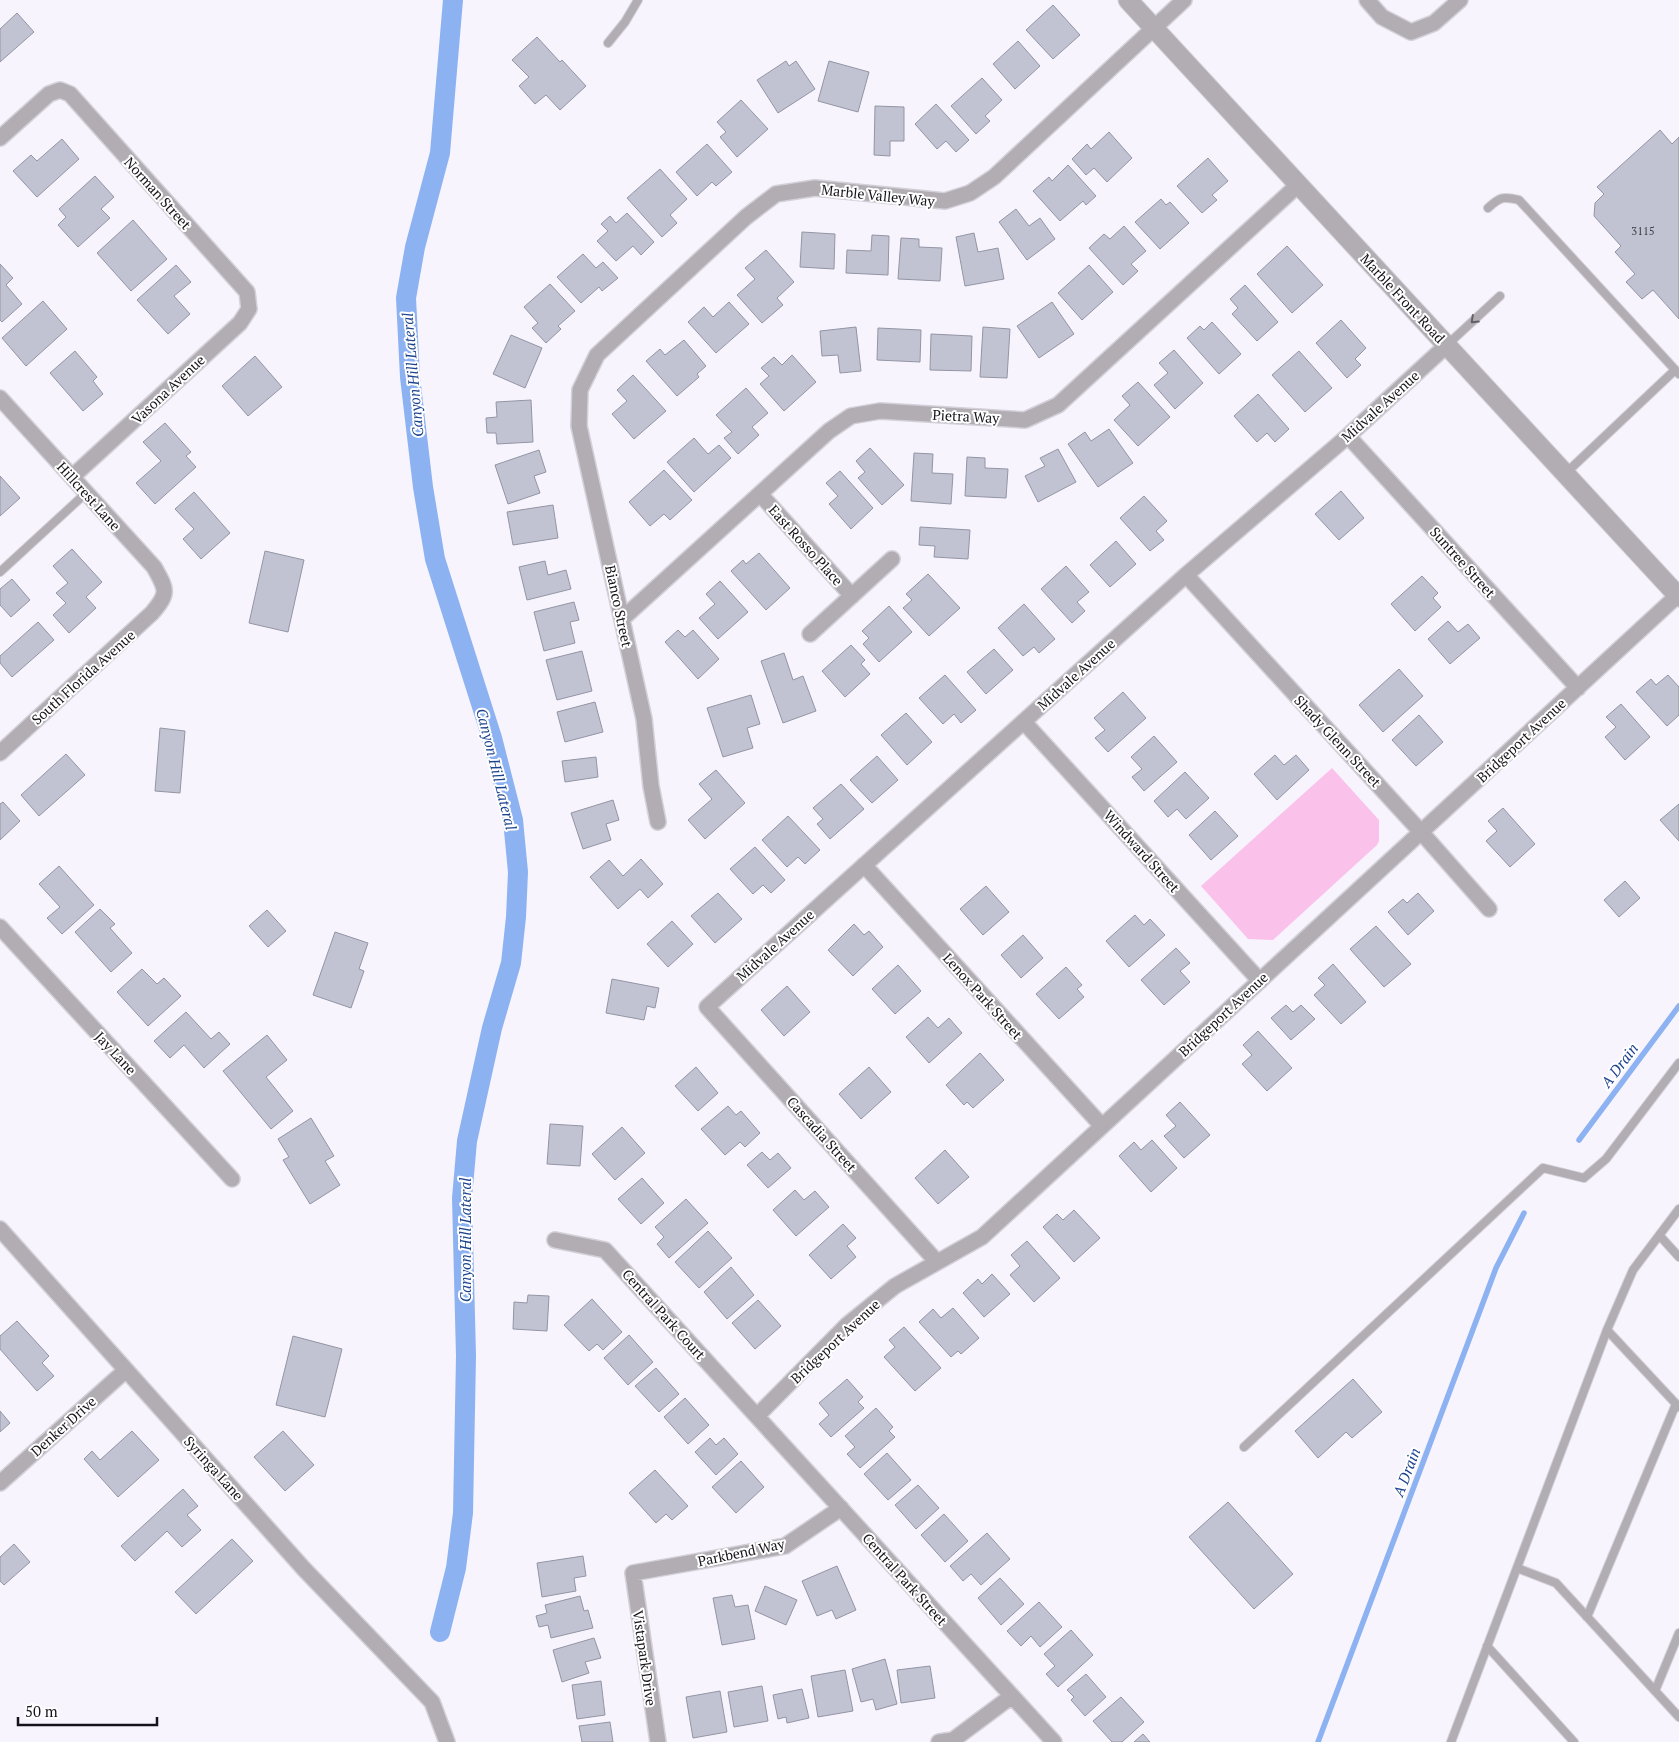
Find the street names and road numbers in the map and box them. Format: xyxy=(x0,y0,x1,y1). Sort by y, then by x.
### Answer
street label: Norman Street xyxy=(120,153,196,234)
street label: Marble Valley Way xyxy=(820,180,937,211)
street label: Marble Front Road xyxy=(1357,249,1450,347)
street label: Vasona Avenue xyxy=(127,350,209,428)
street label: Midvale Avenue xyxy=(1337,366,1423,446)
street label: Pietra Way xyxy=(932,405,1001,427)
street label: Hillcrest Lane xyxy=(53,457,125,535)
street label: East Rosso Place xyxy=(765,501,847,589)
street label: Suntree Street xyxy=(1426,522,1500,602)
street label: Bianco Street xyxy=(601,563,637,649)
street label: South Florida Avenue xyxy=(27,625,139,729)
street label: Midvale Avenue xyxy=(1033,634,1119,714)
street label: Shady Glenn Street xyxy=(1290,691,1386,792)
street label: Bridgeport Avenue xyxy=(1472,694,1570,786)
street label: Windward Street xyxy=(1100,806,1185,897)
street label: Midvale Avenue xyxy=(732,905,818,985)
street label: Lenox Park Street xyxy=(939,949,1027,1044)
street label: Bridgeport Avenue xyxy=(1174,968,1272,1060)
street label: Jay Lane xyxy=(91,1027,141,1079)
street label: Cascadia Street xyxy=(783,1092,862,1176)
street label: Central Park Court xyxy=(618,1265,710,1364)
street label: Bridgeport Avenue xyxy=(786,1295,884,1387)
street label: Denker Drive xyxy=(26,1392,100,1460)
street label: Syringa Lane xyxy=(180,1432,248,1504)
street label: Central Park Street xyxy=(858,1529,952,1630)
street label: Parkbend Way xyxy=(696,1533,787,1570)
street label: Vistapark Drive xyxy=(629,1609,661,1707)

